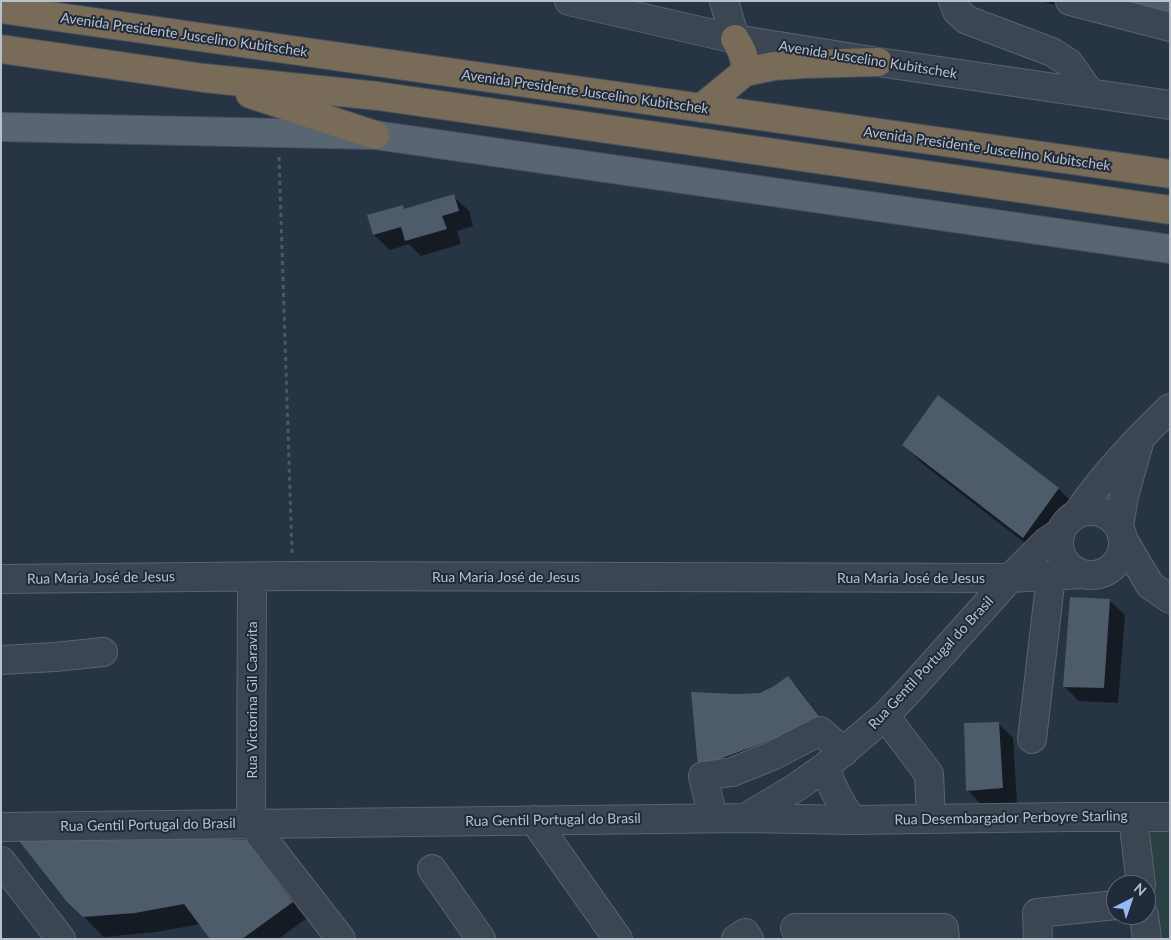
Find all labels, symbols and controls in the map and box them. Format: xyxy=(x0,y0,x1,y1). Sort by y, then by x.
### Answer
street label: Avenida Presidente Juscelino Kubitschek xyxy=(59,9,309,61)
street label: Avenida Juscelino Kubitschek xyxy=(778,38,958,82)
street label: Avenida Presidente Juscelino Kubitschek xyxy=(460,66,710,118)
street label: Avenida Presidente Juscelino Kubitschek xyxy=(862,123,1112,175)
street label: Rua Maria José de Jesus xyxy=(27,568,175,588)
street label: Rua Maria José de Jesus xyxy=(432,569,580,585)
street label: Rua Maria José de Jesus xyxy=(837,570,985,586)
street label: Rua Gentil Portugal do Brasil xyxy=(865,593,997,733)
street label: Rua Victorina Gil Caravita xyxy=(244,621,260,779)
street label: Rua Desembargador Perboyre Starling xyxy=(894,808,1128,828)
street label: Rua Gentil Portugal do Brasil xyxy=(465,810,641,830)
street label: Rua Gentil Portugal do Brasil xyxy=(60,815,236,835)
north arrow xyxy=(1106,875,1156,925)
text: N xyxy=(1131,879,1150,899)

